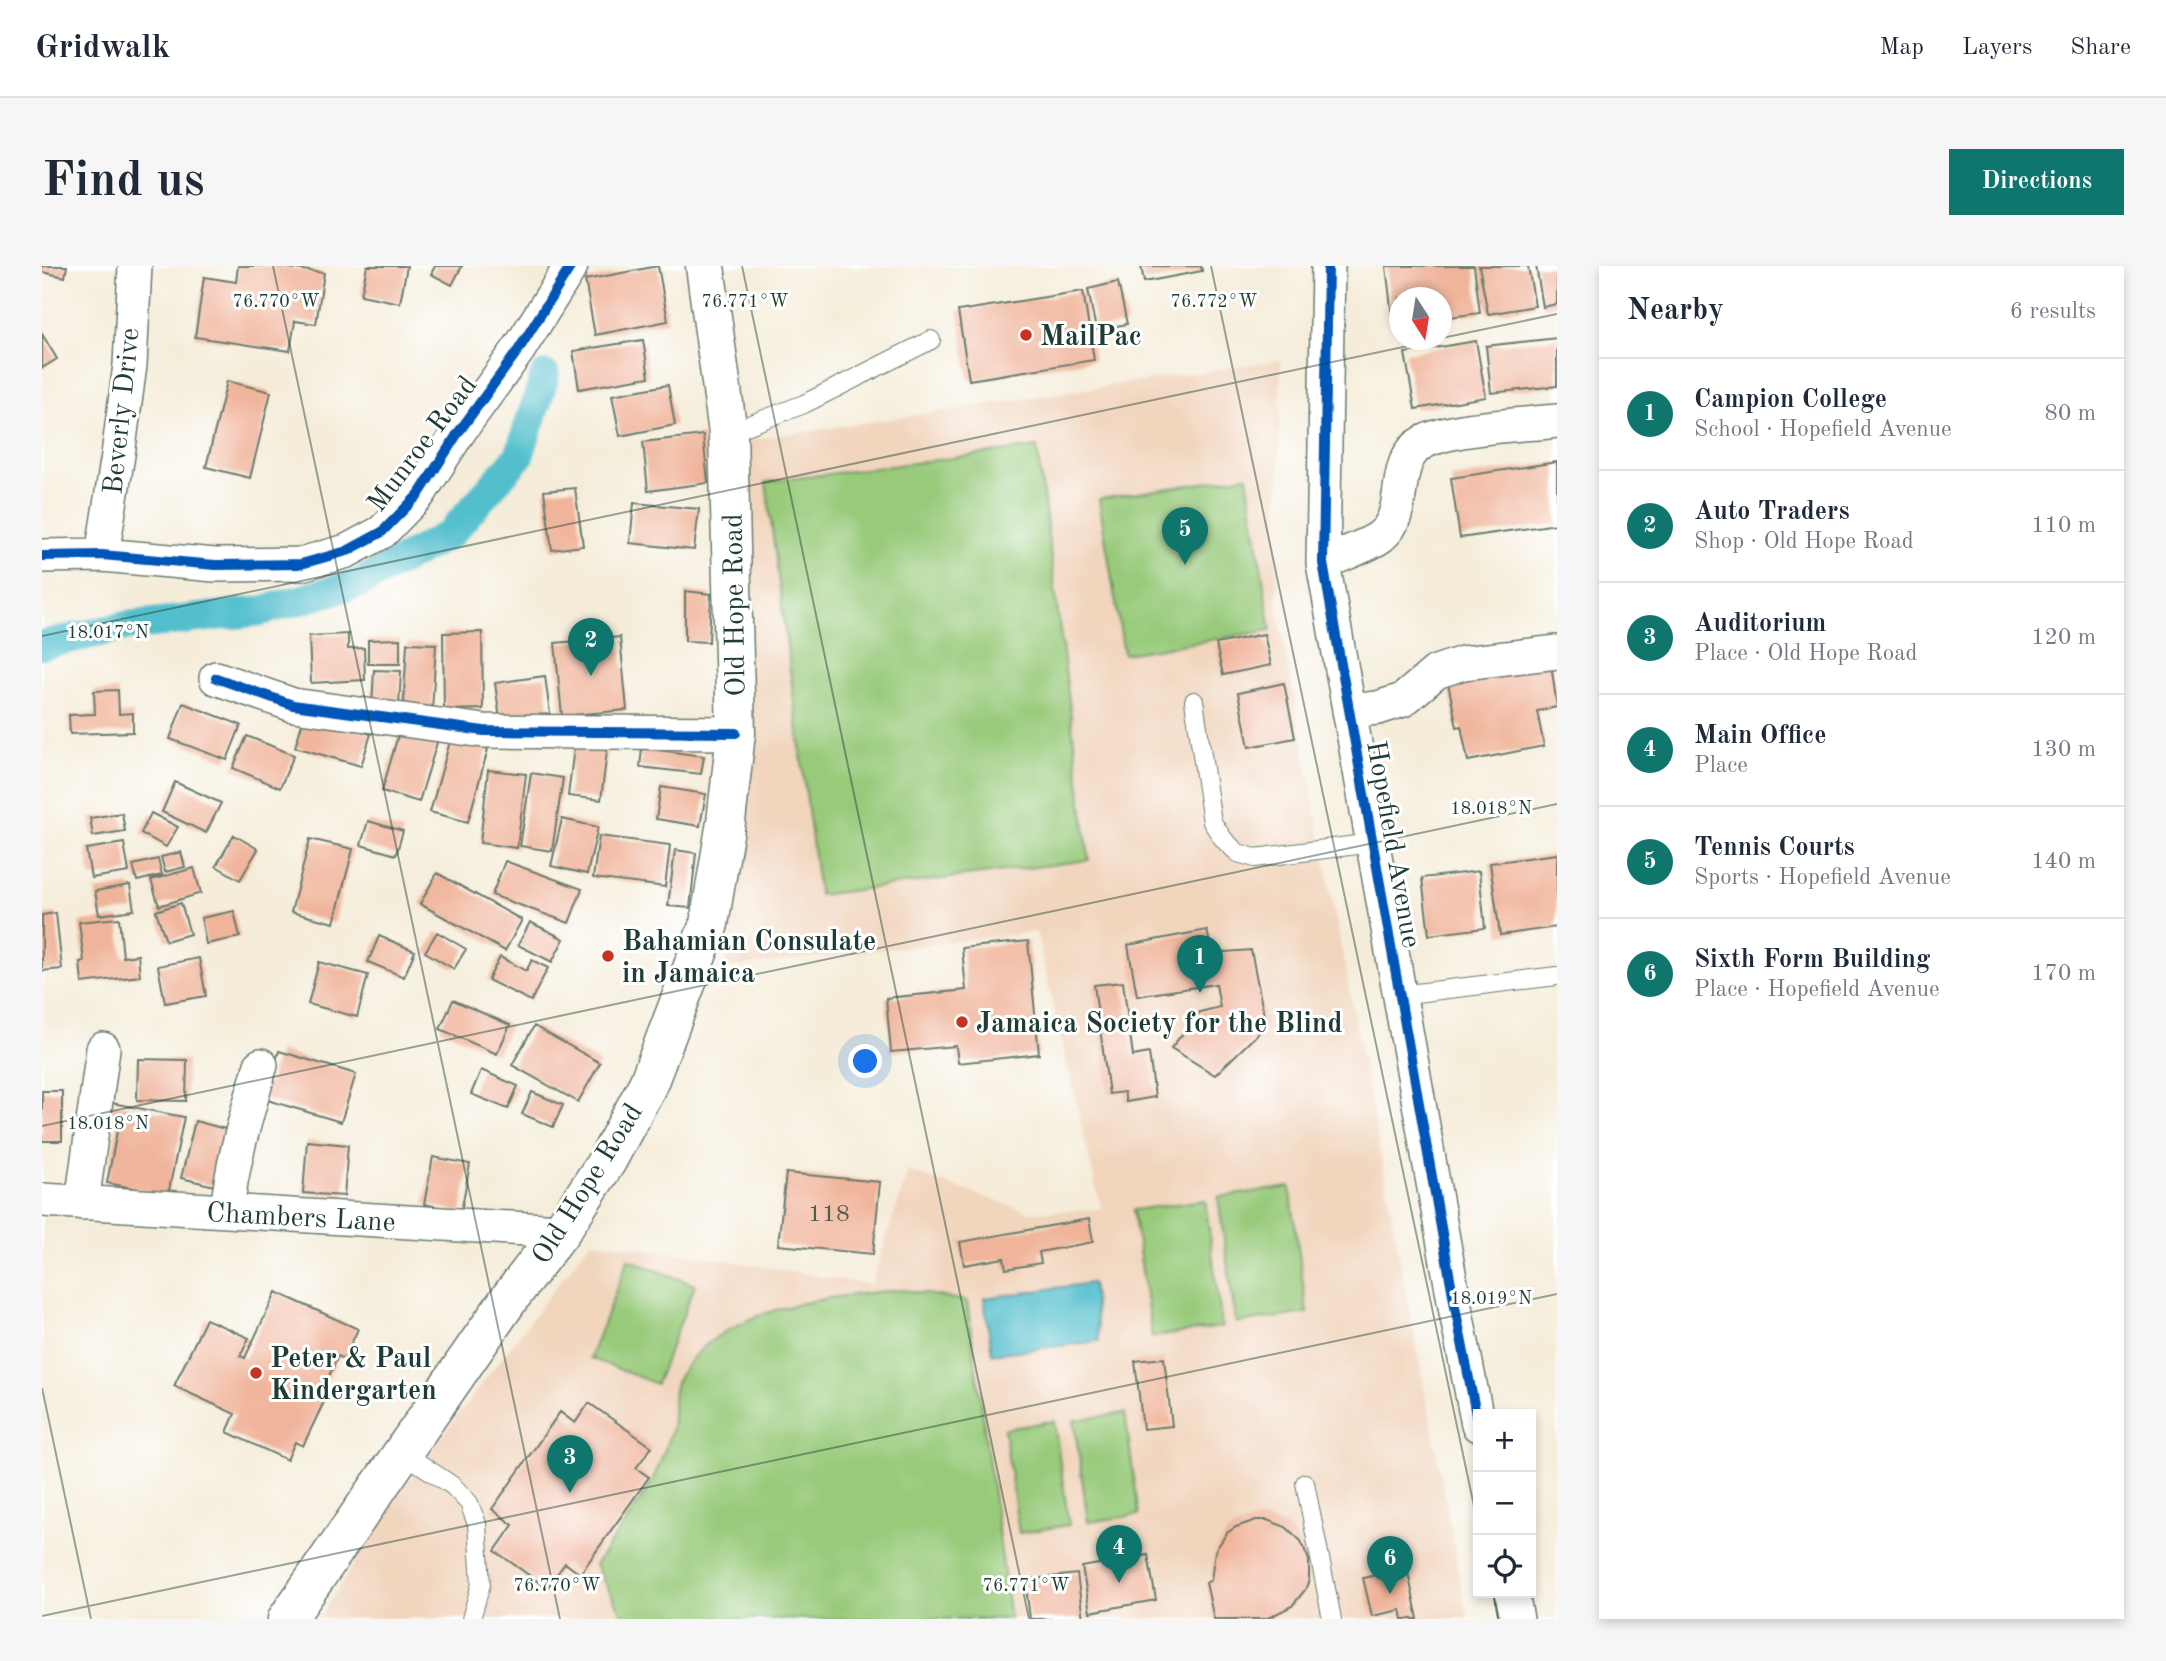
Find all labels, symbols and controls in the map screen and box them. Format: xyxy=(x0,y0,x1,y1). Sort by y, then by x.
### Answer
text: Gridwalk xyxy=(35,32,170,65)
text: Map xyxy=(1880,36,1924,60)
text: Layers xyxy=(1962,36,2032,60)
text: Share xyxy=(2070,36,2131,60)
button: Directions xyxy=(1949,149,2124,215)
text: Find us xyxy=(42,158,205,207)
north arrow xyxy=(1389,287,1452,350)
text: 76.770°W xyxy=(233,293,319,311)
text: 76.771°W xyxy=(702,293,788,311)
text: 76.772°W xyxy=(1171,293,1257,311)
text: Nearby xyxy=(1627,296,1724,326)
text: 6 results xyxy=(2010,300,2096,323)
place label: MailPac xyxy=(1040,324,1142,352)
street label: Beverly Drive xyxy=(100,327,146,496)
marker: MailPac xyxy=(1018,327,1034,343)
street label: Munroe Road xyxy=(363,372,483,518)
text: Campion College xyxy=(1694,387,1887,413)
text: 1 xyxy=(1643,402,1657,425)
text: 80 m xyxy=(2045,402,2096,425)
text: School · Hopefield Avenue xyxy=(1694,418,1952,441)
text: Auto Traders xyxy=(1694,499,1850,525)
pin: 5 xyxy=(1162,507,1208,565)
street label: Old Hope Road xyxy=(720,513,752,697)
text: 2 xyxy=(1643,514,1657,537)
text: 110 m xyxy=(2031,514,2096,537)
text: Shop · Old Hope Road xyxy=(1694,530,1914,553)
text: Auditorium xyxy=(1694,611,1826,637)
pin: 2 xyxy=(568,618,614,676)
text: 18.017°N xyxy=(67,624,149,642)
text: 3 xyxy=(1643,626,1657,649)
text: 120 m xyxy=(2031,626,2096,649)
text: Place · Old Hope Road xyxy=(1694,642,1918,665)
text: Main Office xyxy=(1694,723,1826,749)
text: 4 xyxy=(1643,738,1657,761)
text: 130 m xyxy=(2031,738,2096,761)
street label: Hopefield Avenue xyxy=(1360,739,1424,950)
text: Place xyxy=(1694,754,1748,777)
text: 18.018°N xyxy=(1450,800,1532,818)
text: Tennis Courts xyxy=(1694,835,1855,861)
text: 5 xyxy=(1643,850,1657,873)
text: 140 m xyxy=(2031,850,2096,873)
text: Sports · Hopefield Avenue xyxy=(1694,866,1951,889)
place label: Bahamian Consulate in Jamaica xyxy=(622,929,876,989)
pin: 1 xyxy=(1177,935,1223,993)
text: Sixth Form Building xyxy=(1694,947,1930,973)
marker: Bahamian Consulate in Jamaica xyxy=(600,948,616,964)
text: 6 xyxy=(1643,962,1657,985)
text: 170 m xyxy=(2031,962,2096,985)
text: Place · Hopefield Avenue xyxy=(1694,978,1940,1001)
place label: Jamaica Society for the Blind xyxy=(976,1011,1342,1039)
marker: Jamaica Society for the Blind xyxy=(954,1014,970,1030)
your location xyxy=(848,1044,882,1078)
street label: Old Hope Road xyxy=(528,1099,649,1270)
text: 18.018°N xyxy=(67,1115,149,1133)
street label: Chambers Lane xyxy=(206,1200,396,1238)
house number: 118 xyxy=(808,1203,850,1227)
text: 18.019°N xyxy=(1450,1290,1532,1308)
place label: Peter & Paul Kindergarten xyxy=(270,1346,437,1406)
marker: Peter & Paul Kindergarten xyxy=(248,1365,264,1381)
map controls xyxy=(1473,1409,1536,1598)
button: + xyxy=(1473,1409,1536,1472)
pin: 3 xyxy=(547,1435,593,1493)
button: − xyxy=(1473,1472,1536,1535)
pin: 4 xyxy=(1096,1525,1142,1583)
button: locate xyxy=(1473,1535,1536,1598)
pin: 6 xyxy=(1367,1536,1413,1594)
text: 76.770°W xyxy=(514,1577,600,1595)
text: 76.771°W xyxy=(983,1577,1069,1595)

